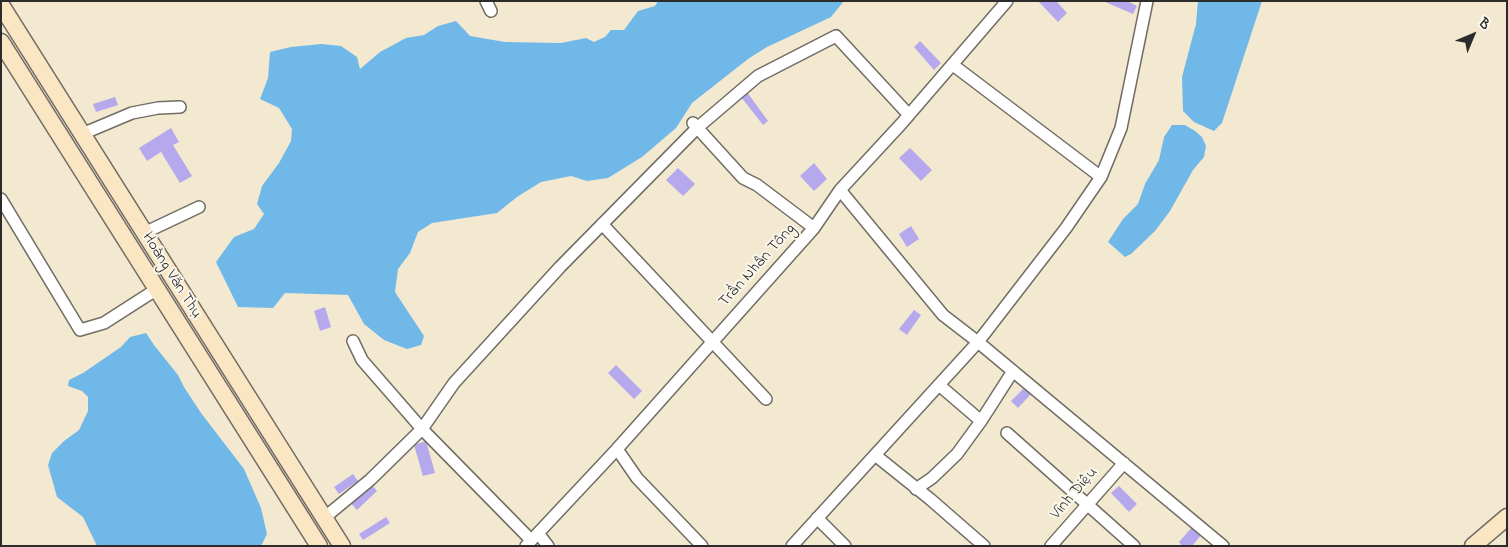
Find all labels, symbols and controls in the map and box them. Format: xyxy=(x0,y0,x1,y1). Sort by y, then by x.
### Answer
north arrow xyxy=(1448,10,1498,60)
text: B xyxy=(1473,13,1495,35)
street label: Trần Nhân Tông xyxy=(716,220,800,312)
street label: Hoàng Văn Thụ xyxy=(137,229,205,323)
street label: Vĩnh Diệu xyxy=(1047,464,1103,524)

